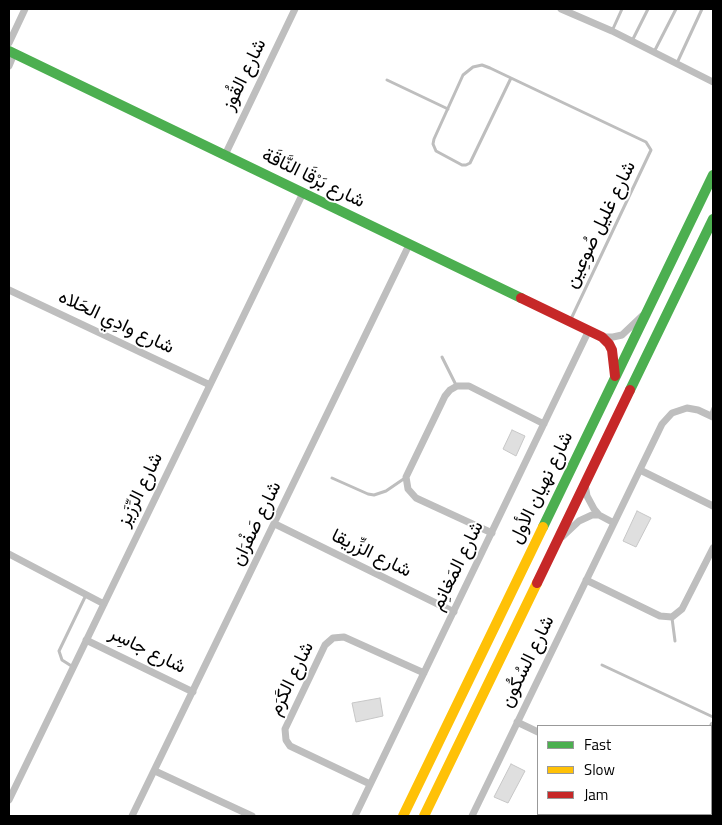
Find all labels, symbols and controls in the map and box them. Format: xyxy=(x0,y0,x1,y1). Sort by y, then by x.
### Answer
street label: شارع القُوز xyxy=(218,36,272,114)
street label: شارع بَرْقَا النَّاقَة xyxy=(258,144,368,214)
street label: شارع غليل صُوعِين xyxy=(560,158,642,292)
street label: شارع وادِي الحَلاه xyxy=(55,286,177,360)
street label: شارع نهيان الأول xyxy=(505,428,579,548)
street label: شارع الرِّزَيز xyxy=(113,449,169,531)
street label: شارع صَفْرَان xyxy=(227,478,287,570)
street label: شارع المَغانِم xyxy=(427,518,489,614)
street label: شارع الزِّريقا xyxy=(327,525,415,583)
street label: شارع السُكُون xyxy=(496,612,560,712)
street label: شارع جاسِر xyxy=(105,623,189,679)
street label: شارع الكَرَم xyxy=(264,638,320,720)
legend xyxy=(537,725,712,815)
text: Fast xyxy=(584,733,611,756)
text: Slow xyxy=(584,758,615,781)
text: Jam xyxy=(584,783,608,806)

